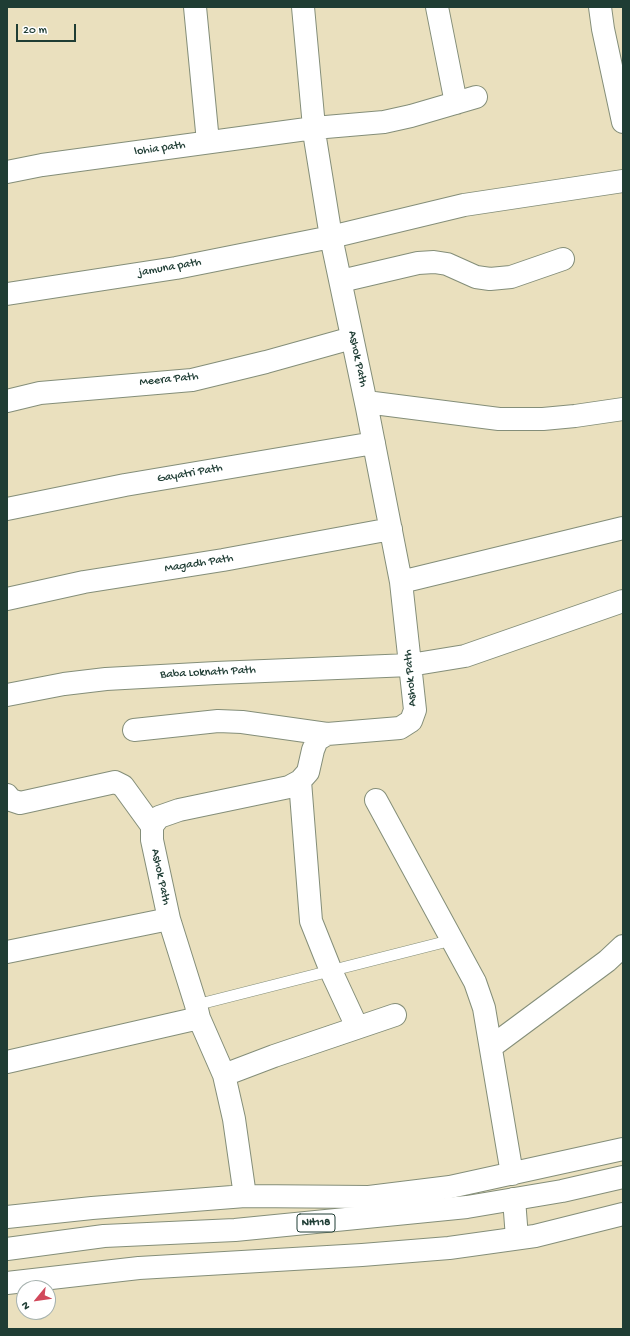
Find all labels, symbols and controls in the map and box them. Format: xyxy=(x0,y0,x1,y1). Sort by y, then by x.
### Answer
scale bar xyxy=(18,16,78,42)
text: 20 m xyxy=(23,24,47,38)
street label: lohia path xyxy=(134,138,186,160)
street label: jamuna path xyxy=(138,255,202,281)
street label: Ashok Path xyxy=(344,330,370,388)
street label: Meera Path xyxy=(139,370,199,390)
street label: Gayatri Path xyxy=(156,461,224,487)
street label: Magadh Path xyxy=(164,551,234,577)
street label: Ashok Path xyxy=(401,649,421,707)
street label: Baba Loknath Path xyxy=(160,663,256,683)
street label: Ashok Path xyxy=(147,848,173,906)
road number: NH118 xyxy=(297,1214,335,1232)
north arrow xyxy=(16,1280,56,1320)
text: N xyxy=(19,1299,33,1311)

